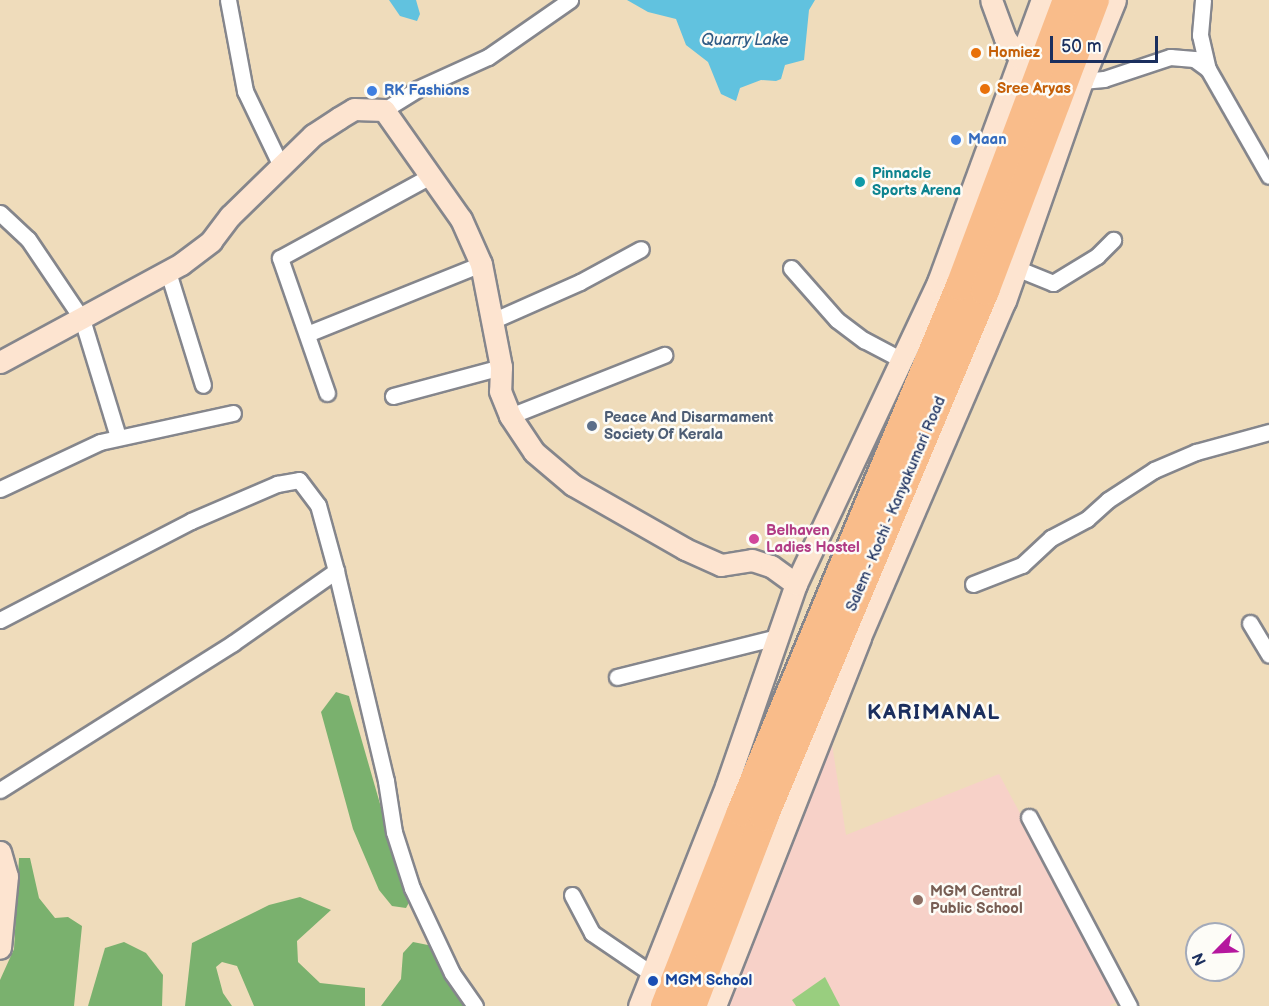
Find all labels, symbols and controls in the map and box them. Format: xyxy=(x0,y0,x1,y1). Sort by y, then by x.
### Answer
scale bar xyxy=(1053,24,1161,62)
water label: Quarry Lake xyxy=(701,31,789,51)
text: 50 m xyxy=(1061,36,1102,57)
place label: Homiez xyxy=(988,44,1040,62)
marker: Homiez xyxy=(969,46,983,60)
place label: Sree Aryas xyxy=(997,80,1071,98)
place label: RK Fashions xyxy=(384,82,469,100)
marker: Sree Aryas xyxy=(978,82,992,96)
marker: RK Fashions xyxy=(365,84,379,98)
place label: Maan xyxy=(968,131,1007,149)
marker: Maan xyxy=(949,133,963,147)
place label: Pinnacle Sports Arena xyxy=(872,164,961,199)
marker: Pinnacle Sports Arena xyxy=(853,175,867,189)
street label: Salem - Kochi - Kanyakumari Road xyxy=(842,393,950,615)
place label: Peace And Disarmament Society Of Kerala xyxy=(604,408,773,443)
marker: Peace And Disarmament Society Of Kerala xyxy=(585,419,599,433)
place label: Belhaven Ladies Hostel xyxy=(766,521,860,556)
marker: Belhaven Ladies Hostel xyxy=(747,532,761,546)
district label: KARIMANAL xyxy=(867,700,1001,726)
place label: MGM Central Public School xyxy=(930,882,1023,917)
marker: MGM Central Public School xyxy=(911,893,925,907)
north arrow xyxy=(1185,922,1245,982)
text: N xyxy=(1189,949,1211,968)
place label: MGM School xyxy=(665,972,752,990)
marker: MGM School xyxy=(646,974,660,988)

